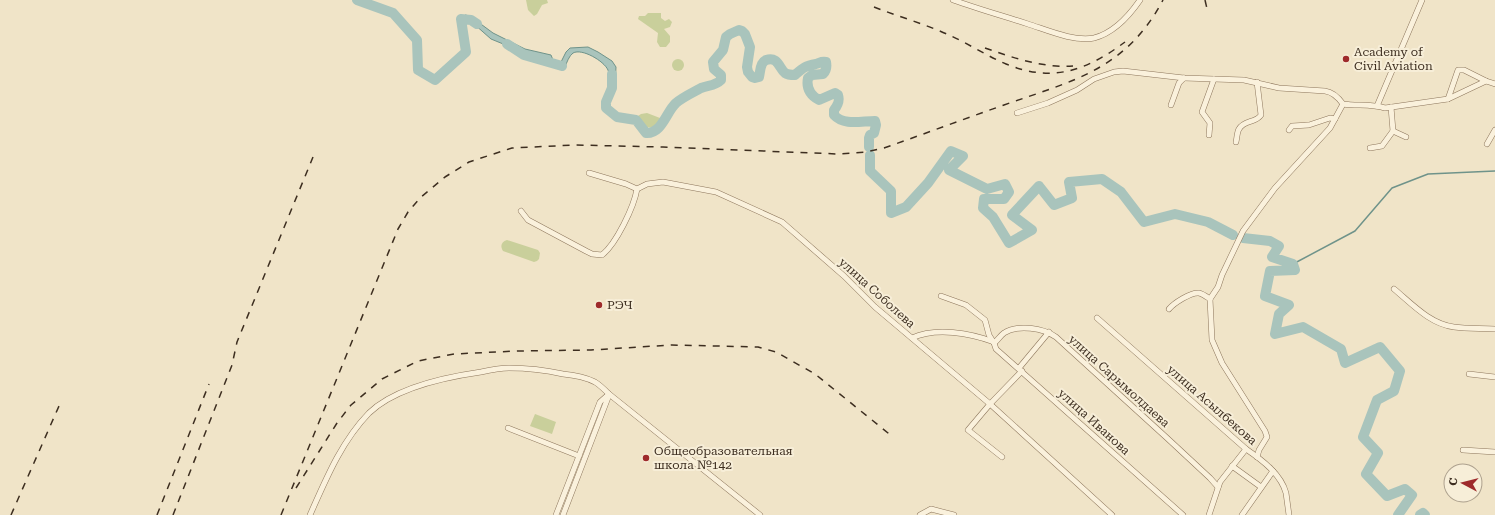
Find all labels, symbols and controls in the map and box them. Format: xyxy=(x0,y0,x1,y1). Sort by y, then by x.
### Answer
place label: Academy of Civil Aviation xyxy=(1354,45,1433,73)
marker: Academy of Civil Aviation xyxy=(1341,54,1351,64)
street label: улица Соболева xyxy=(836,255,918,331)
place label: РЭЧ xyxy=(607,298,633,312)
marker: РЭЧ xyxy=(594,300,604,310)
street label: улица Сарымолдаева xyxy=(1066,332,1173,430)
street label: улица Асылбекова xyxy=(1164,362,1260,448)
street label: улица Иванова xyxy=(1055,386,1133,458)
place label: Общеобразовательная школа №142 xyxy=(654,444,793,472)
marker: Общеобразовательная школа №142 xyxy=(641,453,651,463)
north arrow xyxy=(1443,463,1483,503)
text: С xyxy=(1447,477,1461,486)

